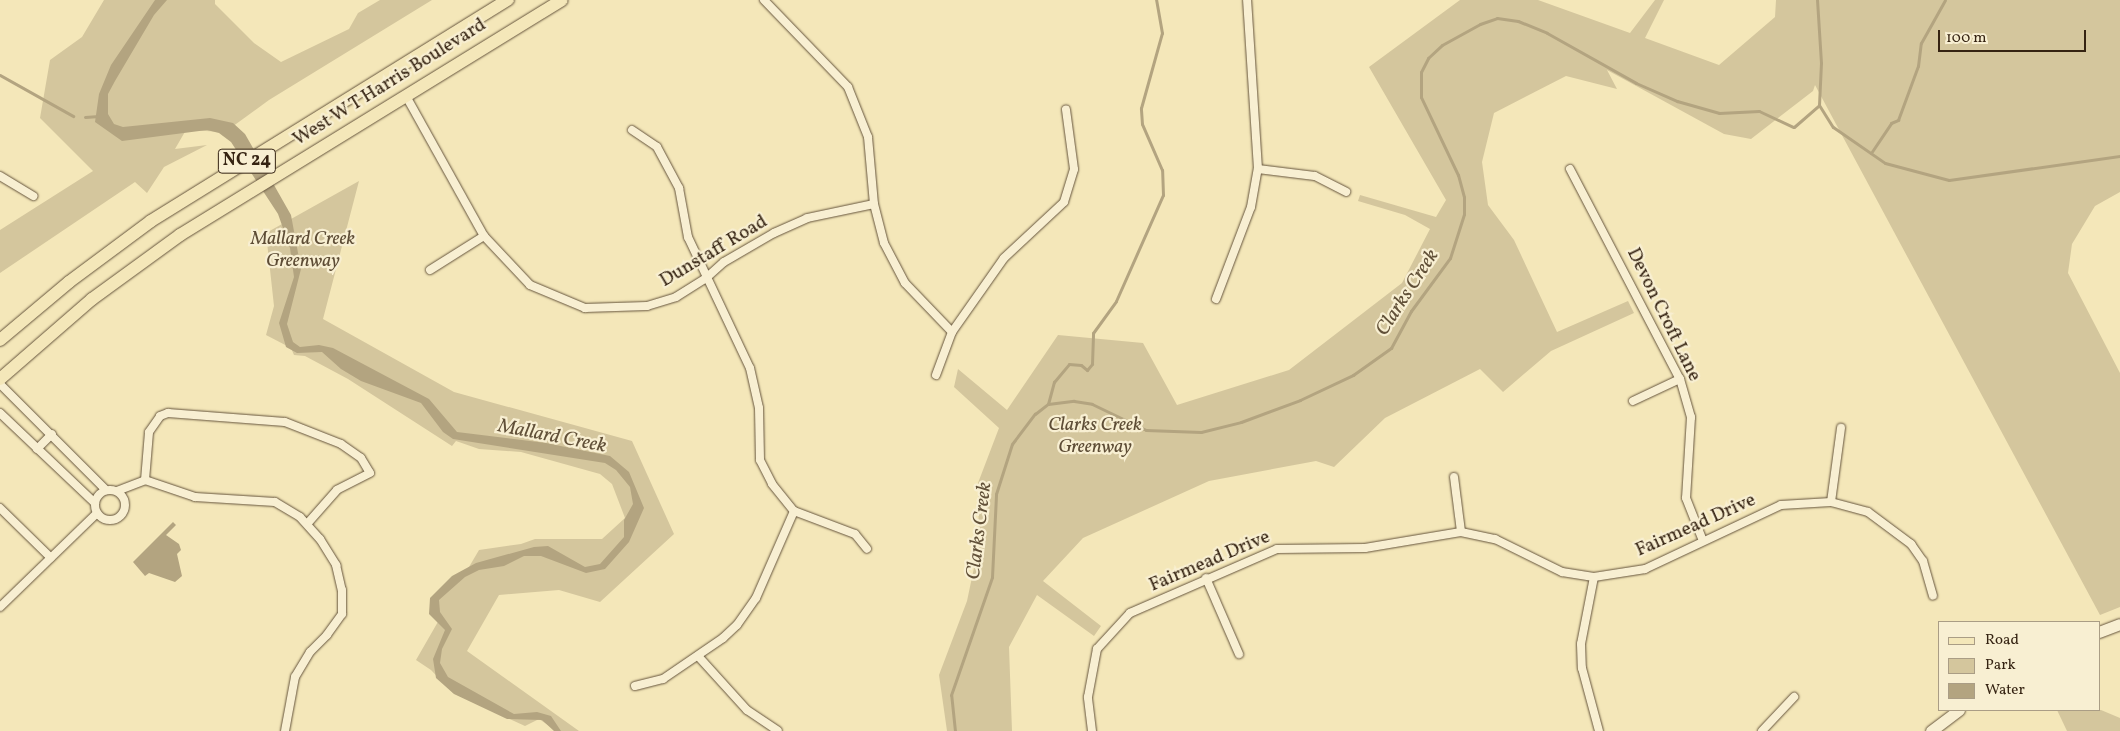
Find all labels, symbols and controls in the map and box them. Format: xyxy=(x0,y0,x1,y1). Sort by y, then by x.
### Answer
street label: West W T Harris Boulevard xyxy=(288,14,492,152)
scale bar xyxy=(1940,20,2088,52)
text: 100 m xyxy=(1946,28,1986,49)
road number: NC 24 xyxy=(217,146,277,177)
street label: Dunstaff Road xyxy=(657,211,771,293)
park label: Mallard Creek Greenway xyxy=(251,229,355,273)
water label: Clarks Creek xyxy=(1371,245,1445,341)
street label: Devon Croft Lane xyxy=(1621,245,1705,385)
water label: Mallard Creek xyxy=(496,415,608,459)
park label: Clarks Creek Greenway xyxy=(1048,415,1142,459)
water label: Clarks Creek xyxy=(962,481,998,581)
street label: Fairmead Drive xyxy=(1632,489,1760,563)
street label: Fairmead Drive xyxy=(1146,526,1274,598)
legend xyxy=(1938,621,2100,711)
text: Road xyxy=(1985,630,2019,651)
text: Park xyxy=(1985,655,2016,676)
text: Water xyxy=(1985,680,2025,701)

